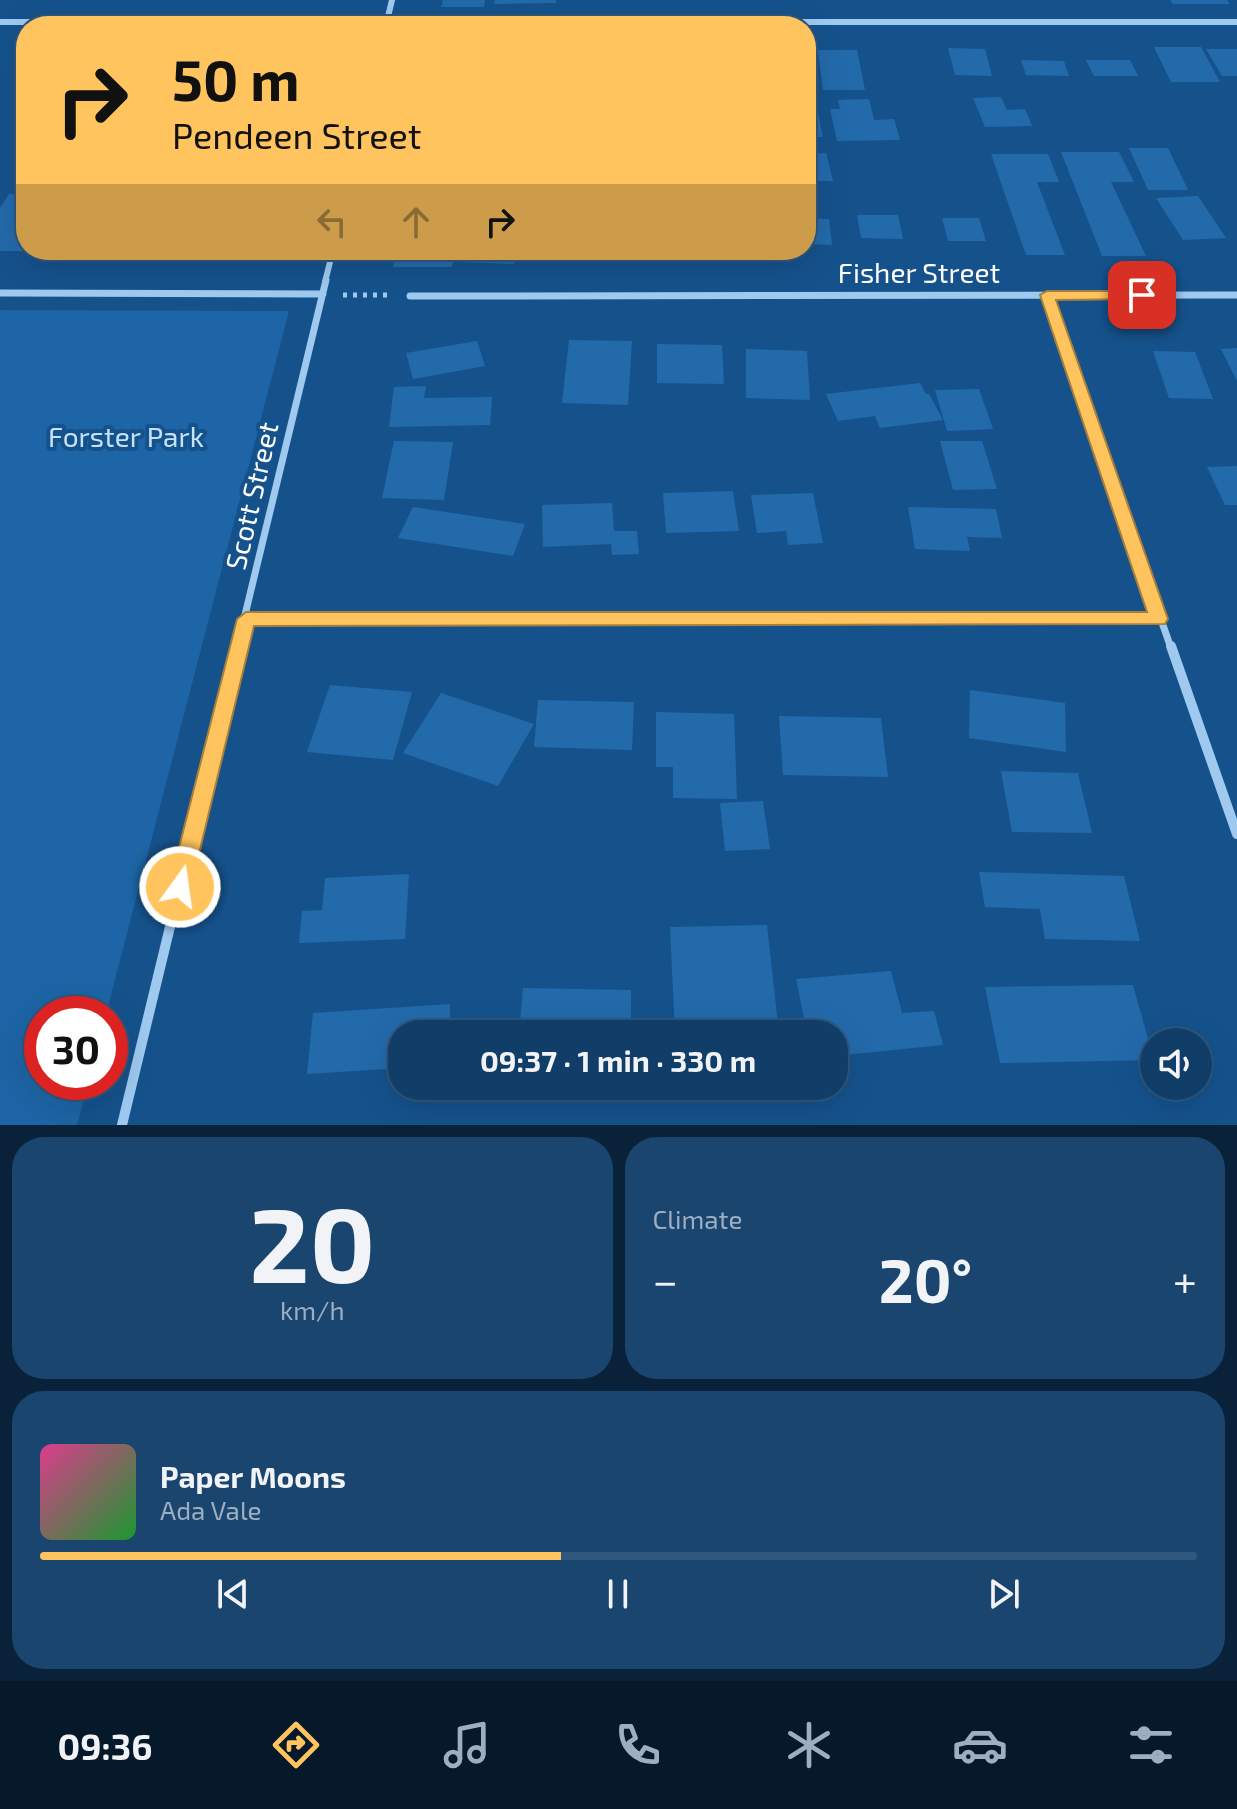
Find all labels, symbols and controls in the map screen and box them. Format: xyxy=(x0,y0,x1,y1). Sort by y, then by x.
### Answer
text: 50 m xyxy=(172,45,300,112)
icon: right xyxy=(40,48,144,152)
text: Pendeen Street xyxy=(172,113,422,156)
icon: left xyxy=(310,200,354,244)
icon: ahead xyxy=(394,200,438,244)
icon: right xyxy=(478,200,522,244)
street label: Fisher Street xyxy=(838,255,1000,289)
pin xyxy=(1108,261,1176,329)
icon: arrive xyxy=(1120,273,1164,317)
park label: Forster Park xyxy=(48,419,204,453)
street label: Scott Street xyxy=(218,419,285,573)
position arrow xyxy=(138,845,222,929)
speed limit sign: 30 xyxy=(24,996,128,1100)
map controls xyxy=(1140,1028,1212,1100)
button: sound xyxy=(1140,1028,1212,1100)
text: 09:37 · 1 min · 330 m xyxy=(480,1042,756,1078)
text: 20 xyxy=(249,1179,375,1304)
text: Climate xyxy=(653,1203,742,1234)
text: 20° xyxy=(879,1243,972,1315)
text: − xyxy=(653,1253,678,1306)
text: + xyxy=(1173,1253,1197,1306)
text: km/h xyxy=(280,1294,345,1325)
text: Paper Moons xyxy=(160,1458,346,1494)
text: Ada Vale xyxy=(160,1494,262,1525)
icon: previous xyxy=(211,1572,255,1616)
icon: pause xyxy=(596,1572,640,1616)
icon: next xyxy=(982,1572,1026,1616)
icon: directions xyxy=(268,1717,324,1773)
icon: music xyxy=(439,1717,495,1773)
icon: phone xyxy=(610,1717,666,1773)
icon: climate xyxy=(781,1717,837,1773)
icon: car xyxy=(952,1717,1008,1773)
icon: filters xyxy=(1123,1717,1179,1773)
text: 09:36 xyxy=(58,1724,152,1767)

